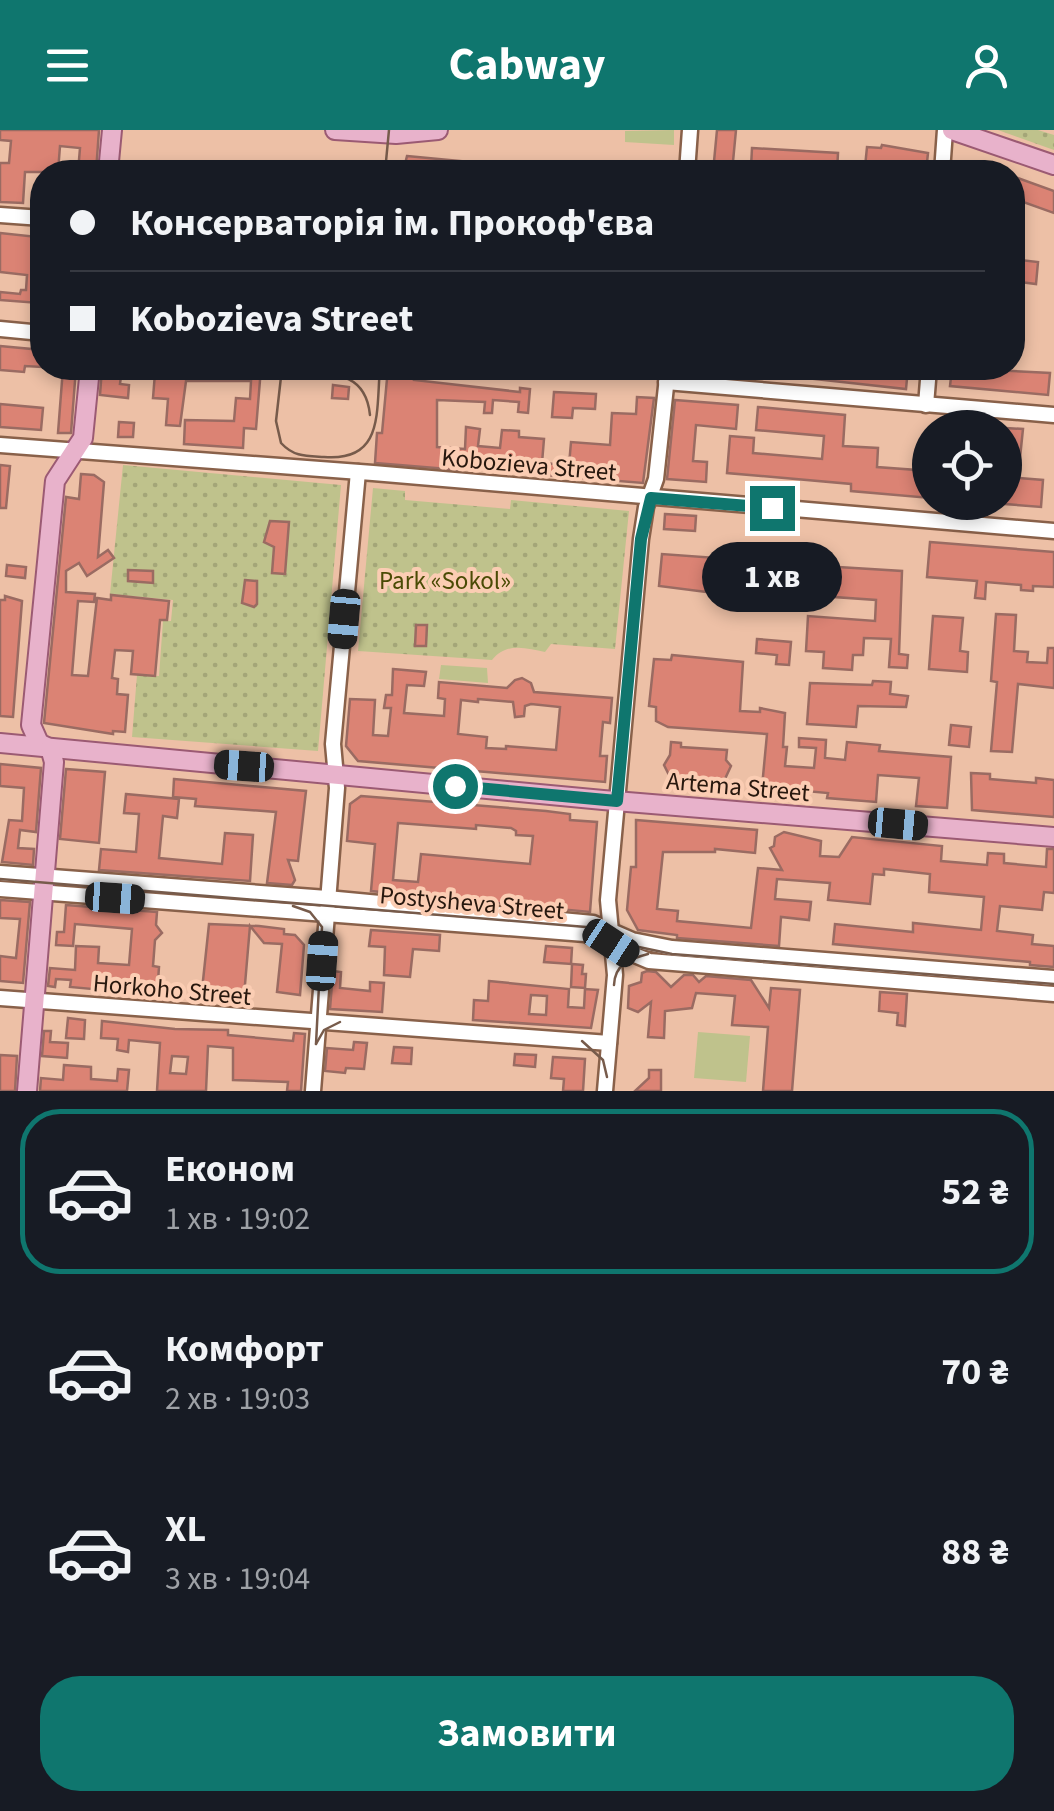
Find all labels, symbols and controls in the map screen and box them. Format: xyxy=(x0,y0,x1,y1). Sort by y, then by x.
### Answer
text: Cabway xyxy=(449,33,605,97)
icon: menu xyxy=(40,38,95,93)
icon: person xyxy=(959,38,1014,93)
text: Консерваторія ім. Прокоф'єва xyxy=(130,196,654,250)
text: Kobozieva Street xyxy=(130,292,413,346)
map controls xyxy=(912,410,1022,520)
button: locate xyxy=(912,410,1022,520)
street label: Kobozieva Street xyxy=(440,439,619,491)
route end xyxy=(750,486,795,531)
callout: 1 хв xyxy=(702,543,842,613)
text: 1 хв xyxy=(744,554,800,600)
park label: Park «Sokol» xyxy=(379,563,511,599)
car xyxy=(326,588,362,650)
car xyxy=(213,749,275,783)
street label: Artema Street xyxy=(665,763,812,811)
route start xyxy=(433,764,478,809)
car xyxy=(867,806,929,842)
street label: Postysheva Street xyxy=(378,877,566,929)
car xyxy=(84,881,146,915)
car xyxy=(578,914,644,972)
car xyxy=(305,930,339,992)
street label: Horkoho Street xyxy=(91,965,253,1015)
text: Економ xyxy=(165,1142,295,1196)
icon: car xyxy=(45,1147,135,1237)
text: 52 ₴ xyxy=(941,1165,1009,1219)
text: 1 хв · 19:02 xyxy=(165,1196,310,1242)
text: Комфорт xyxy=(165,1322,324,1376)
icon: car xyxy=(45,1327,135,1417)
text: 70 ₴ xyxy=(941,1345,1009,1399)
text: 2 хв · 19:03 xyxy=(165,1376,310,1422)
text: XL xyxy=(165,1502,206,1556)
icon: car xyxy=(45,1507,135,1597)
text: 88 ₴ xyxy=(941,1525,1009,1579)
text: 3 хв · 19:04 xyxy=(165,1556,310,1602)
button: Замовити xyxy=(40,1676,1014,1791)

